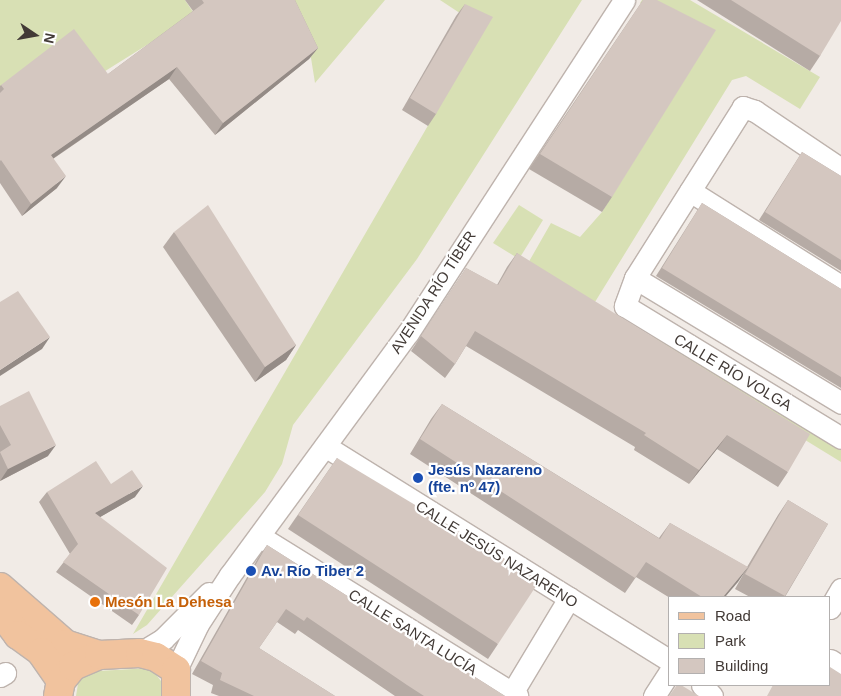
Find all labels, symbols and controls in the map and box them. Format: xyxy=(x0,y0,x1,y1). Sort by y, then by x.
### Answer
north arrow xyxy=(10,10,60,60)
text: N xyxy=(41,32,59,45)
street label: AVENIDA RÍO TÍBER xyxy=(386,227,480,357)
street label: CALLE RÍO VOLGA xyxy=(671,330,795,414)
place label: Jesús Nazareno (fte. nº 47) xyxy=(428,460,542,495)
marker: Jesús Nazareno (fte. nº 47) xyxy=(412,472,424,484)
street label: CALLE JESÚS NAZARENO xyxy=(413,497,581,611)
place label: Av. Río Tiber 2 xyxy=(261,562,364,580)
marker: Av. Río Tiber 2 xyxy=(245,565,257,577)
street label: CALLE SANTA LUCÍA xyxy=(345,585,481,679)
place label: Mesón La Dehesa xyxy=(105,593,232,611)
marker: Mesón La Dehesa xyxy=(89,596,101,608)
legend xyxy=(668,596,831,686)
text: Road xyxy=(715,607,751,624)
text: Park xyxy=(715,632,746,649)
text: Building xyxy=(715,657,768,674)

